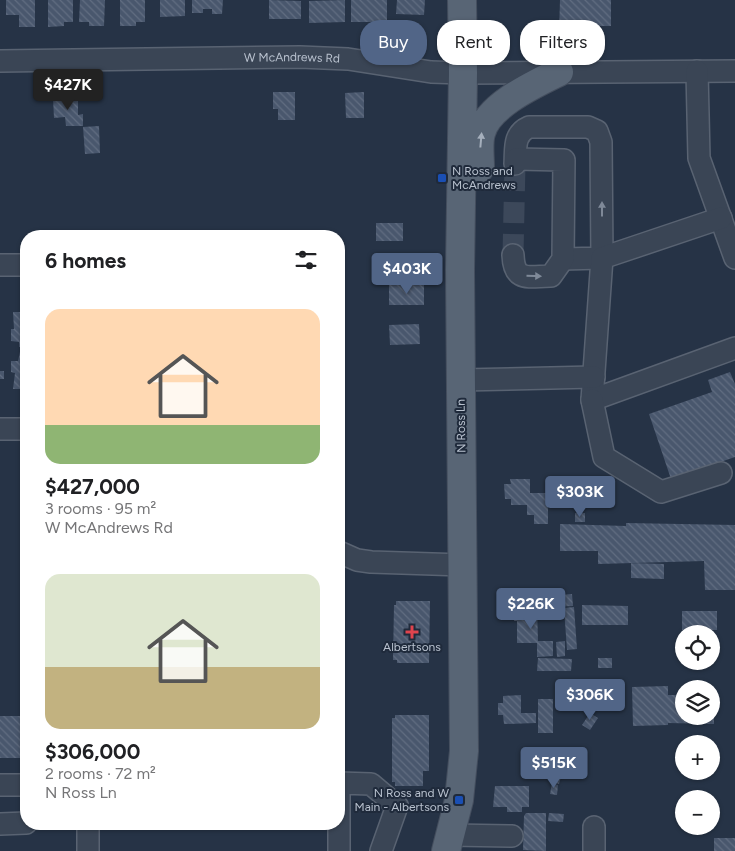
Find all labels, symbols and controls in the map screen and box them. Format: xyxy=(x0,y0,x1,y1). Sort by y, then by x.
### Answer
chip: Buy xyxy=(360,20,427,65)
chip: Rent xyxy=(437,20,510,65)
chip: Filters xyxy=(520,20,605,65)
street label: W McAndrews Rd xyxy=(244,50,340,66)
pin: $427K xyxy=(33,68,103,111)
text: $427K xyxy=(44,75,92,94)
one-way arrow xyxy=(477,132,485,148)
place label: N Ross and McAndrews xyxy=(452,164,516,192)
marker: N Ross and McAndrews xyxy=(436,172,448,184)
one-way arrow xyxy=(597,201,605,217)
icon: filters xyxy=(292,246,320,274)
text: 6 homes xyxy=(45,248,126,273)
pin: $403K xyxy=(372,252,442,295)
text: $403K xyxy=(383,259,431,278)
one-way arrow xyxy=(527,272,543,280)
icon: home xyxy=(138,341,228,431)
street label: N Ross Ln xyxy=(454,399,468,453)
text: $427,000 xyxy=(45,474,140,499)
pin: $303K xyxy=(545,476,615,518)
text: $303K xyxy=(556,482,604,501)
text: 3 rooms · 95 m² xyxy=(45,499,156,518)
text: W McAndrews Rd xyxy=(45,518,173,537)
pin: $226K xyxy=(496,588,566,630)
text: $226K xyxy=(507,594,555,613)
icon: home xyxy=(138,606,228,696)
map controls xyxy=(675,625,720,835)
button: locate xyxy=(675,625,720,670)
marker: Albertsons xyxy=(406,626,418,638)
place label: Albertsons xyxy=(383,640,441,654)
pin: $306K xyxy=(555,678,625,721)
button: layers xyxy=(675,680,720,725)
text: $306K xyxy=(566,685,614,704)
button: + xyxy=(675,735,720,780)
text: $306,000 xyxy=(45,739,140,764)
pin: $515K xyxy=(519,746,589,789)
text: $515K xyxy=(532,753,576,772)
text: 2 rooms · 72 m² xyxy=(45,764,156,783)
text: N Ross Ln xyxy=(45,783,117,802)
place label: N Ross and W Main - Albertsons xyxy=(355,786,449,814)
button: − xyxy=(675,790,720,835)
marker: N Ross and W Main - Albertsons xyxy=(453,794,465,806)

